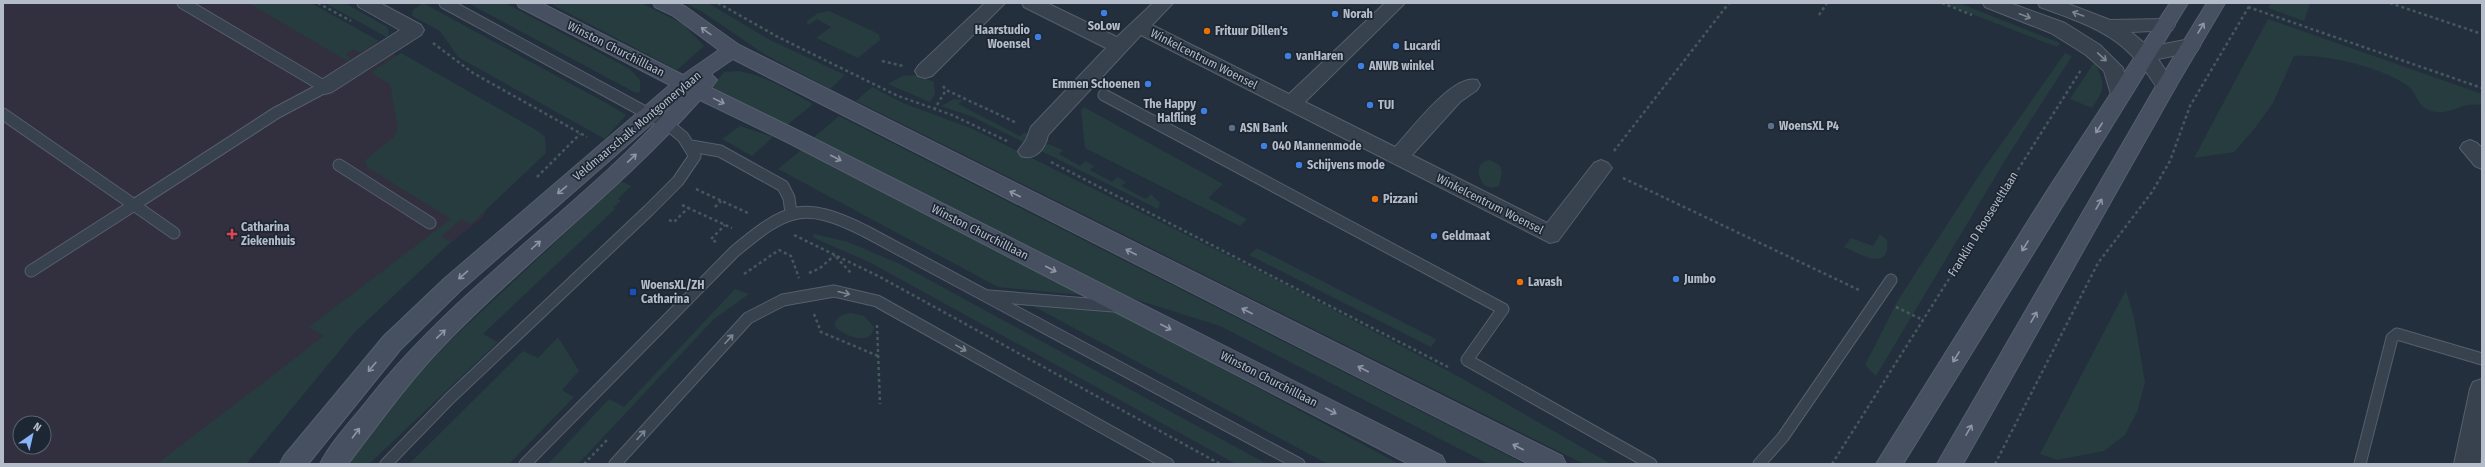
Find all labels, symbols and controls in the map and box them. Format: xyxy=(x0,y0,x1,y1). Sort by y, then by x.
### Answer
place label: Norah xyxy=(1343,7,1373,21)
marker: SoLow xyxy=(1099,8,1109,18)
marker: Norah xyxy=(1330,9,1340,19)
one-way arrow xyxy=(2073,10,2085,18)
one-way arrow xyxy=(2019,12,2031,20)
street label: Winston Churchilllaan xyxy=(565,18,667,80)
place label: SoLow xyxy=(1088,19,1121,33)
one-way arrow xyxy=(2197,22,2205,34)
place label: Haarstudio Woensel xyxy=(975,23,1031,51)
place label: Frituur Dillen's xyxy=(1215,24,1289,38)
one-way arrow xyxy=(700,26,711,35)
street label: Winkelcentrum Woensel xyxy=(1148,26,1260,92)
marker: Frituur Dillen's xyxy=(1202,26,1212,36)
marker: Haarstudio Woensel xyxy=(1033,32,1043,42)
place label: Lucardi xyxy=(1404,39,1440,53)
marker: Lucardi xyxy=(1391,41,1401,51)
place label: vanHaren xyxy=(1295,49,1343,63)
marker: vanHaren xyxy=(1283,51,1293,61)
one-way arrow xyxy=(2097,53,2107,62)
place label: ANWB winkel xyxy=(1368,59,1435,73)
marker: ANWB winkel xyxy=(1356,61,1366,71)
street label: Veldmaarschalk Montgomerylaan xyxy=(570,68,704,184)
place label: Emmen Schoenen xyxy=(1052,77,1140,91)
marker: Emmen Schoenen xyxy=(1143,79,1153,89)
place label: The Happy Halfling xyxy=(1143,97,1196,125)
one-way arrow xyxy=(713,98,725,105)
place label: TUI xyxy=(1378,98,1394,112)
marker: TUI xyxy=(1365,100,1375,110)
marker: The Happy Halfling xyxy=(1199,106,1209,116)
place label: WoensXL P4 xyxy=(1779,119,1839,133)
place label: ASN Bank xyxy=(1239,121,1288,135)
marker: WoensXL P4 xyxy=(1766,121,1776,131)
one-way arrow xyxy=(2094,122,2102,134)
marker: ASN Bank xyxy=(1227,123,1237,133)
place label: 040 Mannenmode xyxy=(1272,139,1362,153)
marker: 040 Mannenmode xyxy=(1259,141,1269,151)
one-way arrow xyxy=(626,153,637,162)
one-way arrow xyxy=(830,155,842,163)
place label: Schijvens mode xyxy=(1307,158,1385,172)
marker: Schijvens mode xyxy=(1294,160,1304,170)
street label: Franklin D Rooseveltlaan xyxy=(1945,169,2021,279)
street label: Winkelcentrum Woensel xyxy=(1434,171,1546,237)
one-way arrow xyxy=(557,185,567,194)
one-way arrow xyxy=(1009,189,1021,197)
place label: Pizzani xyxy=(1383,192,1418,206)
marker: Pizzani xyxy=(1370,194,1380,204)
one-way arrow xyxy=(2095,198,2103,210)
street label: Winston Churchilllaan xyxy=(929,201,1031,263)
place label: Catharina Ziekenhuis xyxy=(241,220,296,248)
marker: Catharina Ziekenhuis xyxy=(226,228,238,240)
place label: Geldmaat xyxy=(1442,229,1491,243)
marker: Geldmaat xyxy=(1429,231,1439,241)
one-way arrow xyxy=(2021,240,2029,251)
one-way arrow xyxy=(531,241,541,250)
one-way arrow xyxy=(1125,248,1137,255)
one-way arrow xyxy=(1045,266,1057,273)
one-way arrow xyxy=(458,270,468,279)
place label: Jumbo xyxy=(1683,272,1716,286)
marker: Jumbo xyxy=(1671,274,1681,284)
place label: Lavash xyxy=(1528,275,1562,289)
marker: Lavash xyxy=(1515,277,1525,287)
place label: WoensXL/ZH Catharina xyxy=(641,278,704,306)
marker: WoensXL/ZH Catharina xyxy=(628,287,638,297)
one-way arrow xyxy=(837,290,850,297)
one-way arrow xyxy=(1241,307,1253,314)
one-way arrow xyxy=(2031,311,2038,323)
one-way arrow xyxy=(1160,324,1172,331)
one-way arrow xyxy=(436,329,446,339)
one-way arrow xyxy=(724,334,733,344)
one-way arrow xyxy=(954,345,966,353)
street label: Winston Churchilllaan xyxy=(1218,348,1320,410)
one-way arrow xyxy=(1952,351,1960,363)
one-way arrow xyxy=(367,362,376,372)
one-way arrow xyxy=(1357,365,1369,372)
one-way arrow xyxy=(1325,408,1337,415)
north arrow xyxy=(12,415,52,455)
text: N xyxy=(31,420,44,434)
one-way arrow xyxy=(1966,424,1974,436)
one-way arrow xyxy=(352,427,361,438)
one-way arrow xyxy=(637,430,646,440)
one-way arrow xyxy=(1512,442,1524,450)

